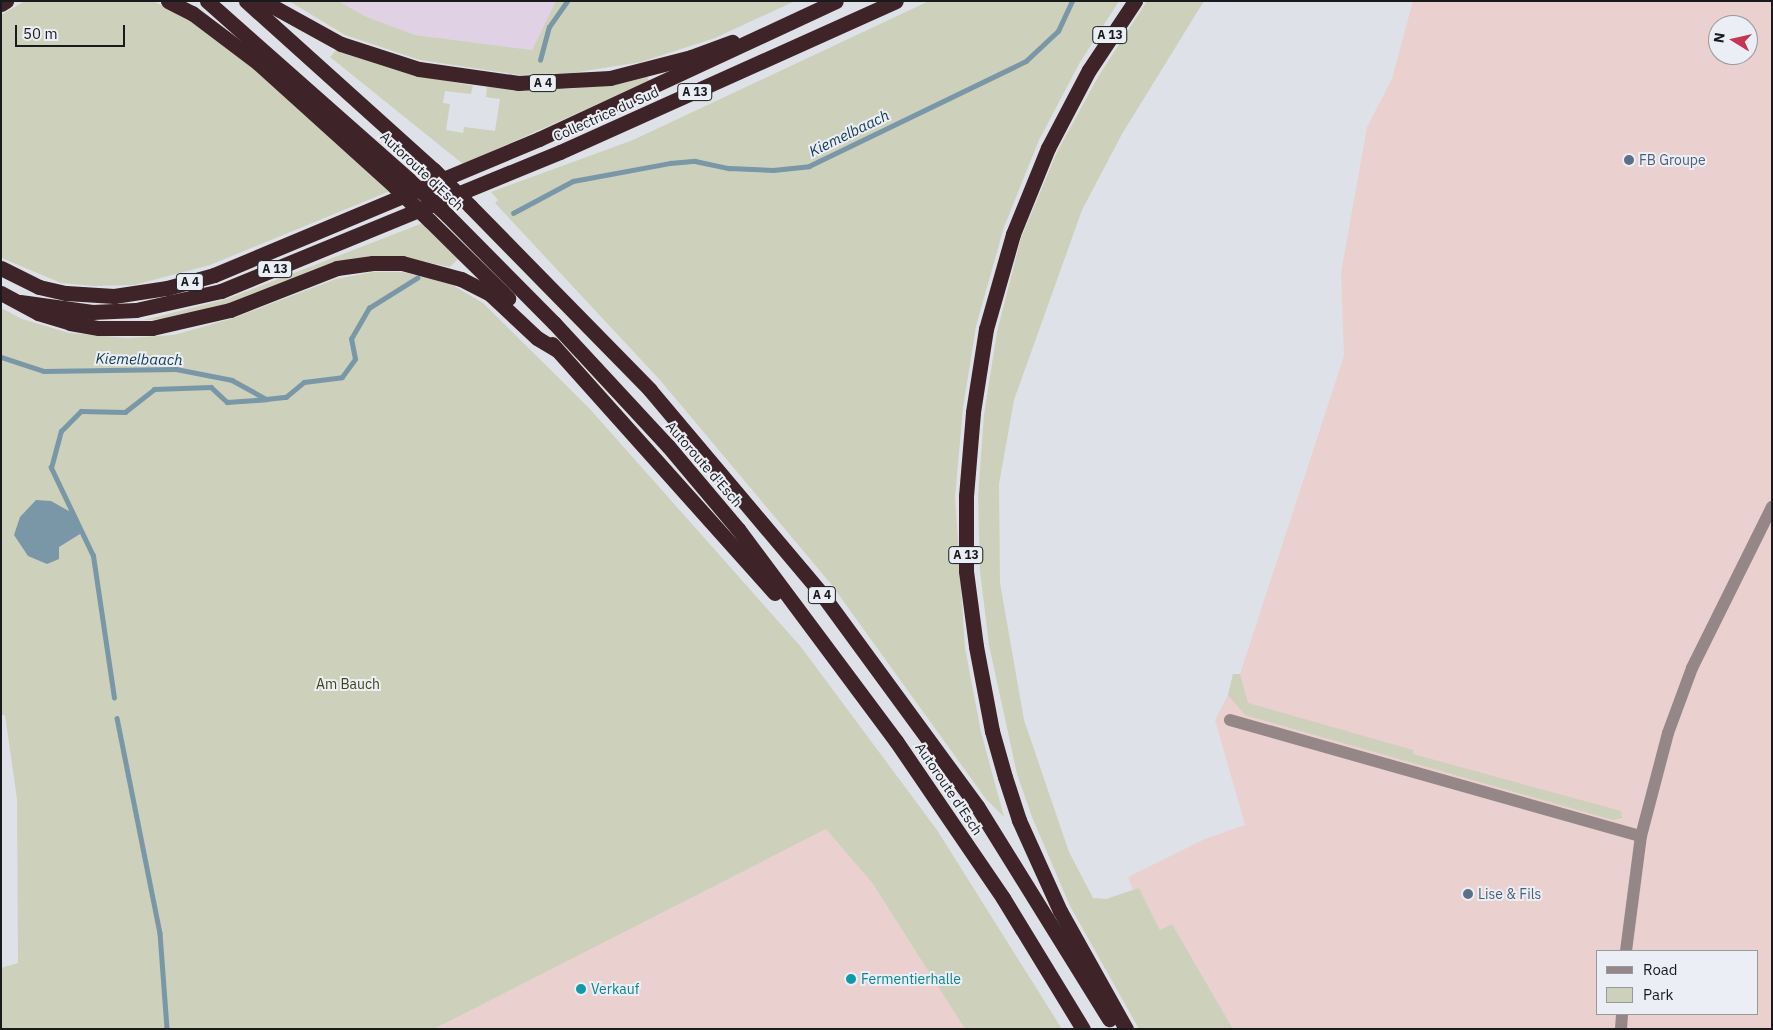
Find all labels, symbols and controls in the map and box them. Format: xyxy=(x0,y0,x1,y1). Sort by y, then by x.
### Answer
scale bar xyxy=(18,15,128,47)
north arrow xyxy=(1708,15,1758,65)
text: 50 m xyxy=(23,24,58,43)
road number: A 13 xyxy=(1091,26,1129,44)
text: N xyxy=(1709,31,1729,44)
road number: A 4 xyxy=(528,74,558,92)
road number: A 13 xyxy=(676,82,714,101)
street label: Collectrice du Sud xyxy=(551,83,661,145)
water label: Kiemelbaach xyxy=(806,106,892,160)
street label: Autoroute d'Esch xyxy=(377,128,467,214)
place label: FB Groupe xyxy=(1639,152,1706,168)
marker: FB Groupe xyxy=(1623,154,1635,166)
road number: A 13 xyxy=(256,260,294,278)
road number: A 4 xyxy=(175,272,205,292)
water label: Kiemelbaach xyxy=(95,349,183,369)
street label: Autoroute d'Esch xyxy=(662,418,746,510)
road number: A 13 xyxy=(947,546,985,564)
road number: A 4 xyxy=(807,586,837,604)
park label: Am Bauch xyxy=(316,676,380,692)
street label: Autoroute d'Esch xyxy=(912,740,986,838)
place label: Lise & Fils xyxy=(1478,886,1541,902)
marker: Lise & Fils xyxy=(1462,888,1474,900)
legend xyxy=(1596,950,1758,1015)
text: Road xyxy=(1643,960,1678,979)
place label: Fermentierhalle xyxy=(861,971,961,987)
marker: Fermentierhalle xyxy=(845,973,857,985)
place label: Verkauf xyxy=(591,981,639,997)
marker: Verkauf xyxy=(575,983,587,995)
text: Park xyxy=(1643,985,1673,1004)

